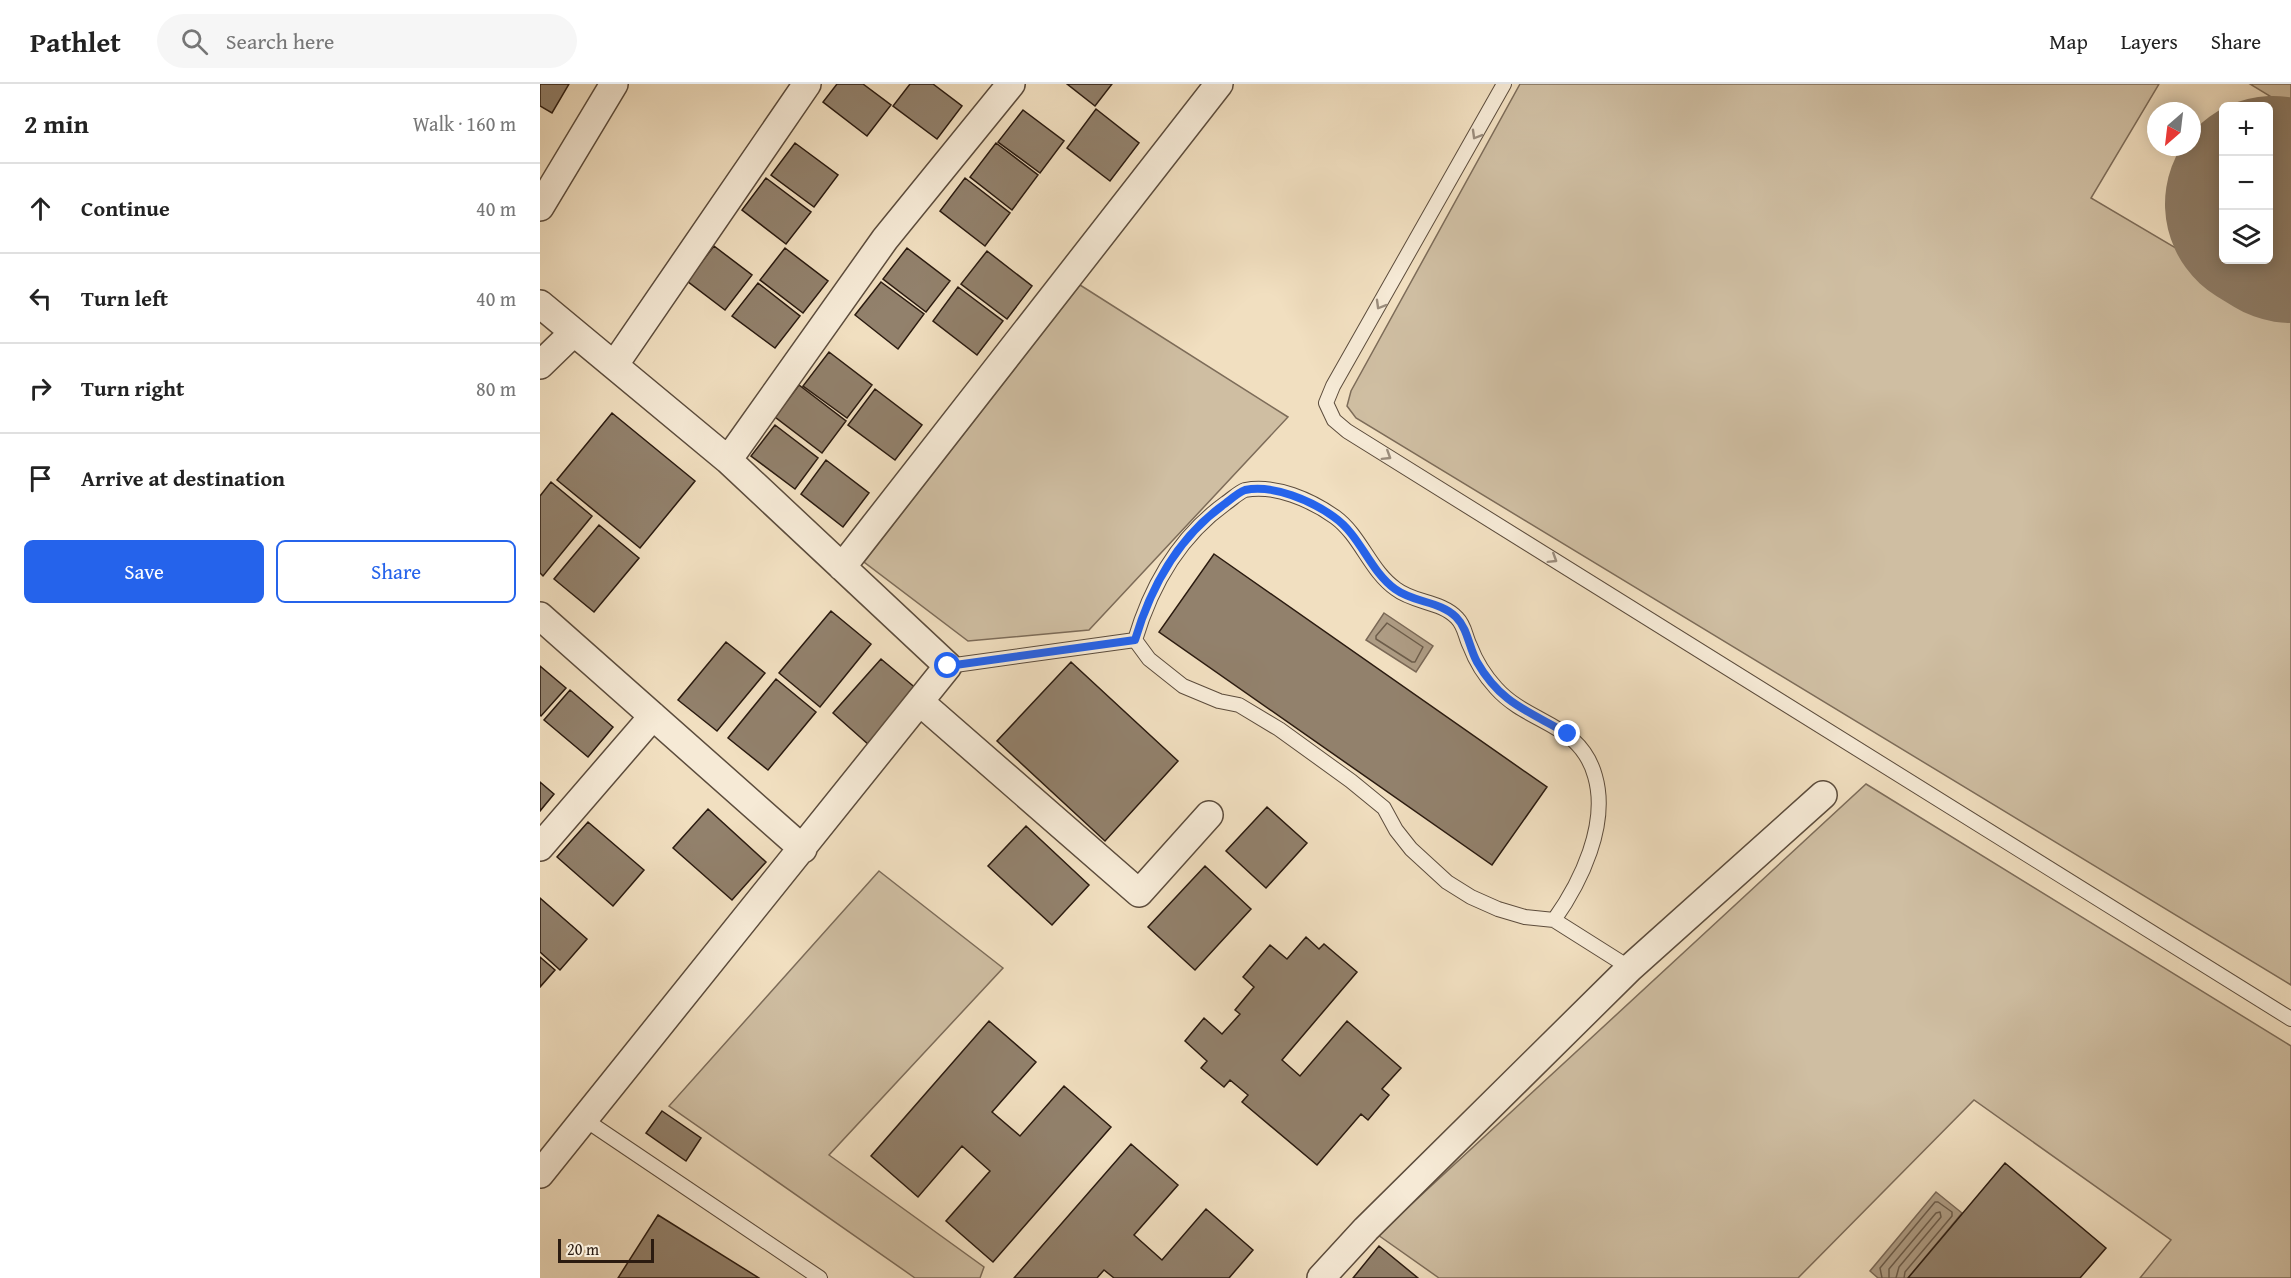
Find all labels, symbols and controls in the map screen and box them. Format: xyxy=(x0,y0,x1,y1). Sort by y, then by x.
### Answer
search box xyxy=(157,14,577,68)
text: Pathlet xyxy=(30,21,121,62)
icon: search xyxy=(178,25,211,58)
text: Search here xyxy=(226,25,334,57)
text: Map xyxy=(2049,26,2088,57)
text: Layers xyxy=(2121,26,2178,57)
text: Share xyxy=(2211,26,2261,57)
north arrow xyxy=(2147,102,2201,156)
map controls xyxy=(2219,102,2273,264)
button: + xyxy=(2219,102,2273,156)
text: 2 min xyxy=(24,104,89,143)
text: Walk · 160 m xyxy=(413,109,516,138)
one-way arrow xyxy=(1471,129,1483,139)
button: − xyxy=(2219,156,2273,210)
icon: ahead xyxy=(24,192,57,225)
text: Continue xyxy=(81,192,170,224)
text: 40 m xyxy=(476,194,516,223)
button: layers xyxy=(2219,210,2273,264)
icon: left xyxy=(24,282,57,315)
text: Turn left xyxy=(81,282,168,314)
text: 40 m xyxy=(476,284,516,313)
one-way arrow xyxy=(1375,298,1387,309)
icon: right xyxy=(24,372,57,405)
text: Turn right xyxy=(81,372,184,404)
text: 80 m xyxy=(476,374,516,403)
one-way arrow xyxy=(1381,448,1391,460)
icon: arrive xyxy=(24,462,57,495)
text: Arrive at destination xyxy=(81,462,285,494)
button: Save xyxy=(24,540,264,603)
button: Share xyxy=(276,540,516,603)
one-way arrow xyxy=(1546,552,1557,563)
route start xyxy=(934,652,960,678)
route end xyxy=(1554,720,1580,746)
scale bar xyxy=(558,1236,654,1264)
text: 20 m xyxy=(567,1237,599,1261)

